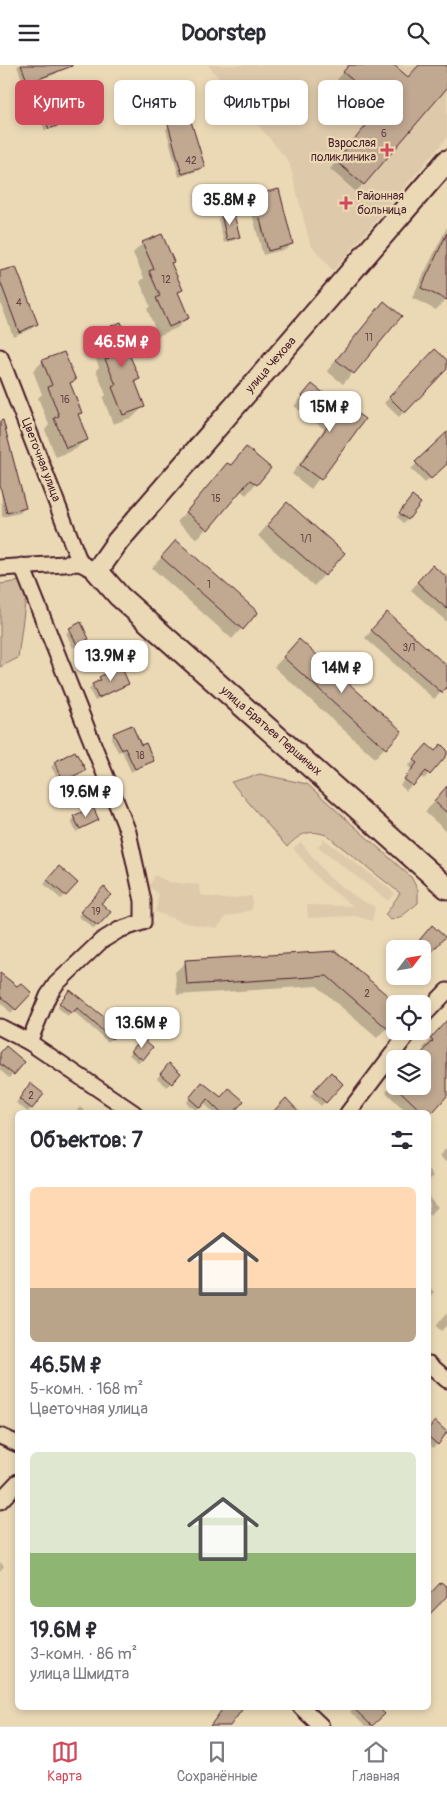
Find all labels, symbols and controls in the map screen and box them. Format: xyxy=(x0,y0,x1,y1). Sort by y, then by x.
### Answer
icon: menu xyxy=(15,19,43,47)
text: Doorstep xyxy=(181,19,266,47)
icon: search xyxy=(404,19,432,47)
chip: Купить xyxy=(15,80,104,125)
chip: Снять xyxy=(114,80,195,125)
chip: Фильтры xyxy=(205,80,308,125)
chip: Новое xyxy=(318,80,403,125)
house number: 6 xyxy=(381,128,387,140)
place label: Взрослая поликлиника xyxy=(311,136,376,165)
marker: Взрослая поликлиника xyxy=(380,143,394,157)
house number: 42 xyxy=(185,155,197,167)
pin: 35.8M ₽ xyxy=(184,184,276,226)
place label: Районная больница xyxy=(357,189,407,218)
text: 35.8M ₽ xyxy=(203,190,257,210)
marker: Районная больница xyxy=(339,196,353,210)
house number: 12 xyxy=(161,274,171,286)
house number: 4 xyxy=(16,297,22,309)
pin: 46.5M ₽ xyxy=(76,325,168,368)
text: 46.5M ₽ xyxy=(94,332,150,352)
house number: 11 xyxy=(365,332,373,344)
street label: улица Чехова xyxy=(242,334,300,397)
pin: 15M ₽ xyxy=(295,391,365,433)
house number: 16 xyxy=(60,394,70,406)
text: 15M ₽ xyxy=(310,397,350,417)
street label: Цветочная улица xyxy=(18,416,64,504)
house number: 15 xyxy=(211,493,221,505)
house number: 1/1 xyxy=(300,533,312,545)
house number: 1 xyxy=(207,579,211,591)
pin: 13.9M ₽ xyxy=(65,639,157,682)
house number: 3/1 xyxy=(402,642,416,654)
text: 13.9M ₽ xyxy=(85,646,137,666)
pin: 14M ₽ xyxy=(307,651,377,694)
text: 14M ₽ xyxy=(322,658,362,678)
street label: улица Братьев Першиных xyxy=(217,682,325,779)
house number: 18 xyxy=(136,750,144,762)
pin: 19.6M ₽ xyxy=(40,775,132,818)
text: 19.6M ₽ xyxy=(60,782,112,802)
house number: 19 xyxy=(91,906,101,918)
north arrow xyxy=(386,940,431,985)
map controls xyxy=(386,940,431,1095)
house number: 2 xyxy=(364,988,370,1000)
button: locate xyxy=(386,995,431,1040)
pin: 13.6M ₽ xyxy=(96,1007,188,1049)
text: 13.6M ₽ xyxy=(116,1013,168,1033)
button: layers xyxy=(386,1050,431,1095)
house number: 2 xyxy=(28,1090,34,1102)
icon: filters xyxy=(388,1126,416,1154)
text: Объектов: 7 xyxy=(30,1127,143,1154)
icon: home xyxy=(178,1219,268,1309)
text: 46.5M ₽ xyxy=(30,1352,103,1379)
text: 5-комн. · 168 m² xyxy=(30,1379,143,1399)
text: Цветочная улица xyxy=(30,1399,148,1419)
icon: home xyxy=(178,1484,268,1574)
text: 19.6M ₽ xyxy=(30,1617,98,1644)
text: 3-комн. · 86 m² xyxy=(30,1644,137,1664)
text: улица Шмидта xyxy=(30,1664,129,1684)
tab: Карта xyxy=(47,1738,82,1785)
tab: Сохранённые xyxy=(177,1738,257,1785)
tab: Главная xyxy=(352,1738,400,1785)

